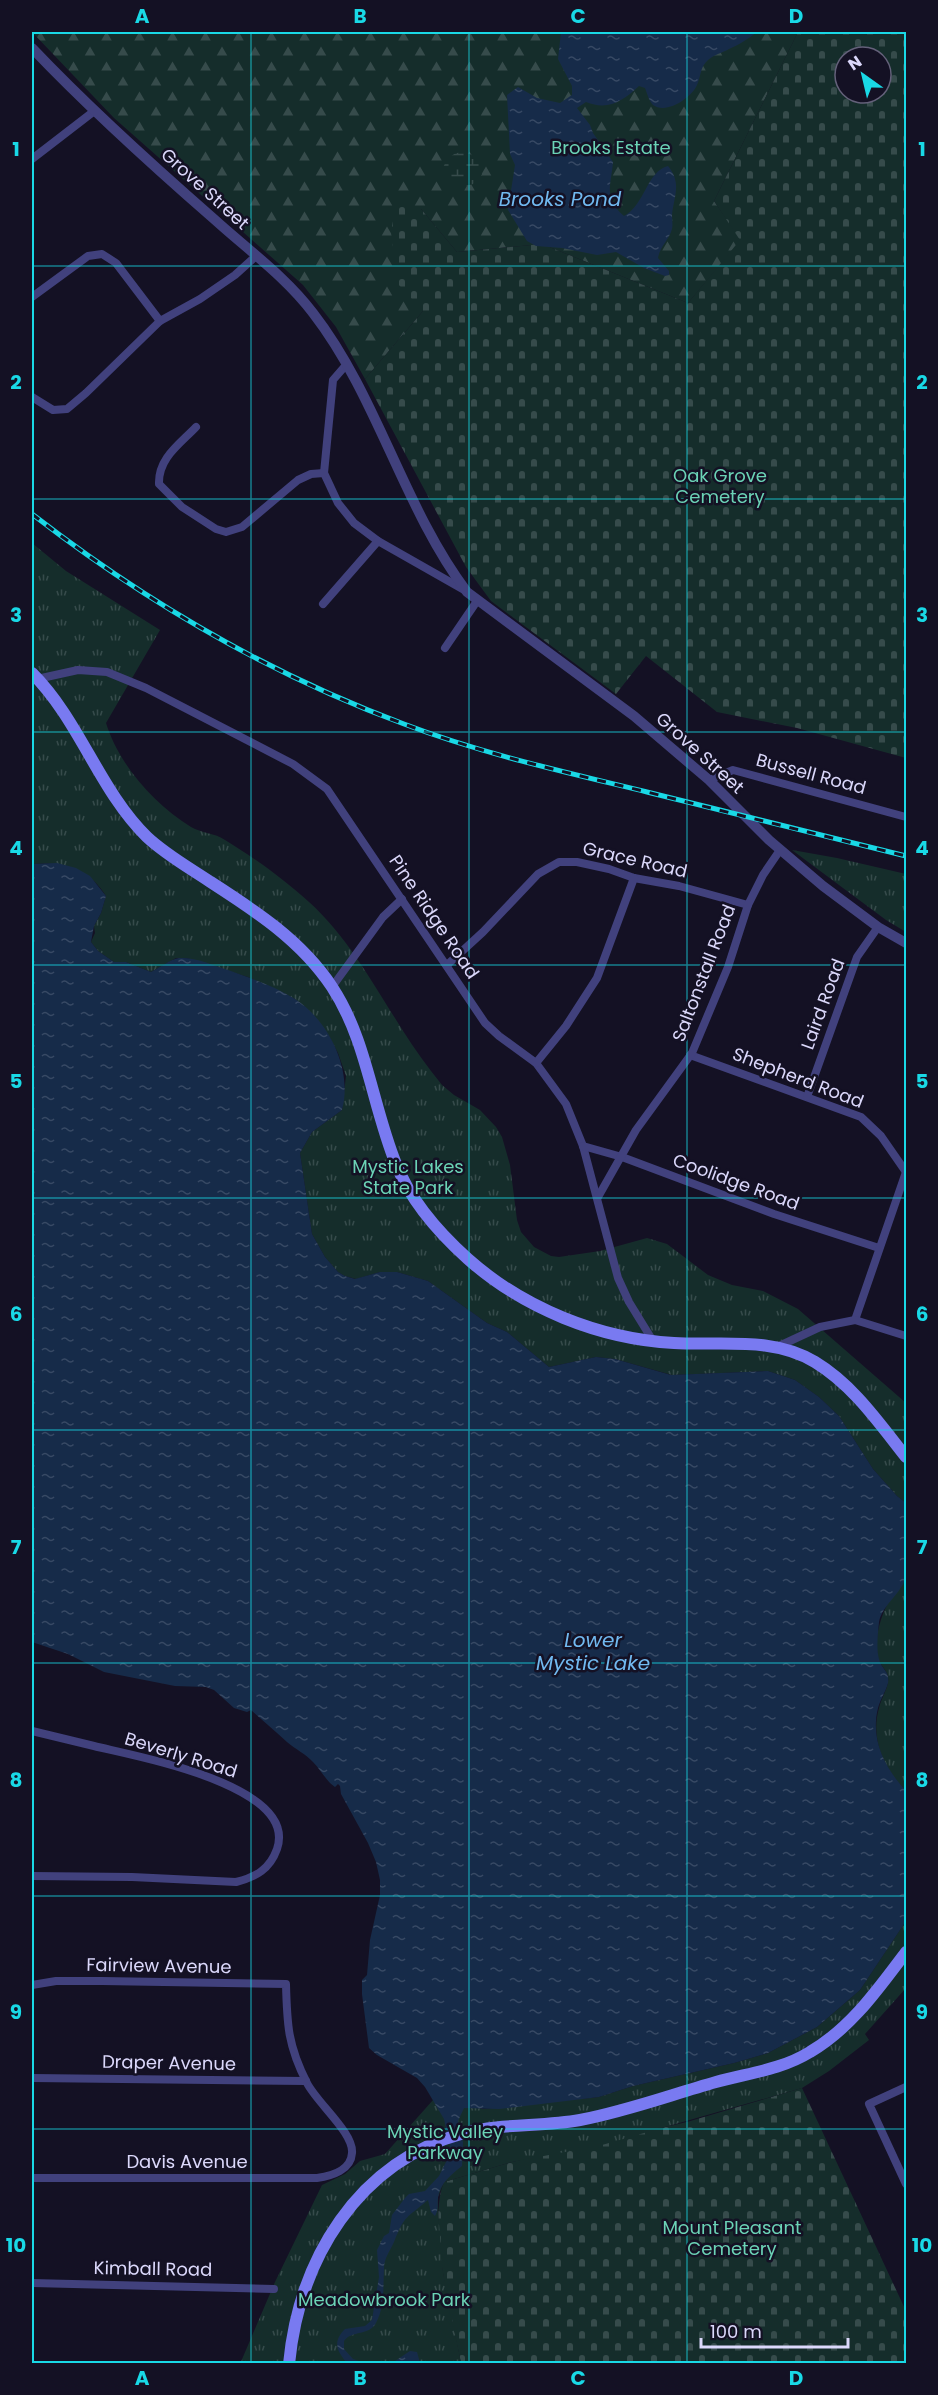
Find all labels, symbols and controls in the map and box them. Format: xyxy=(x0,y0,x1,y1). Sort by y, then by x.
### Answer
text: A xyxy=(135,2,150,30)
text: B xyxy=(353,2,367,30)
text: C xyxy=(570,2,586,30)
text: D xyxy=(789,2,803,30)
north arrow xyxy=(833,45,893,105)
text: N xyxy=(843,50,866,76)
text: 1 xyxy=(12,135,20,163)
park label: Brooks Estate xyxy=(551,135,671,160)
text: 1 xyxy=(918,135,926,163)
street label: Grove Street xyxy=(156,142,255,235)
water label: Brooks Pond xyxy=(499,185,622,213)
text: 2 xyxy=(10,368,22,396)
text: 2 xyxy=(916,368,928,396)
park label: Oak Grove Cemetery xyxy=(673,463,767,509)
text: 3 xyxy=(10,601,22,629)
text: 3 xyxy=(916,601,928,629)
street label: Grove Street xyxy=(651,706,750,799)
street label: Bussell Road xyxy=(753,747,869,800)
text: 4 xyxy=(9,834,23,862)
text: 4 xyxy=(915,834,929,862)
street label: Grace Road xyxy=(580,835,690,884)
street label: Pine Ridge Road xyxy=(384,850,485,984)
street label: Saltonstall Road xyxy=(666,900,741,1045)
street label: Laird Road xyxy=(795,955,851,1053)
street label: Shepherd Road xyxy=(729,1041,867,1114)
text: 5 xyxy=(10,1067,23,1095)
text: 5 xyxy=(916,1067,929,1095)
street label: Coolidge Road xyxy=(669,1147,803,1216)
park label: Mystic Lakes State Park xyxy=(352,1154,464,1200)
text: 6 xyxy=(10,1300,22,1328)
text: 6 xyxy=(916,1300,928,1328)
text: 7 xyxy=(11,1533,22,1561)
text: 7 xyxy=(917,1533,928,1561)
water label: Lower Mystic Lake xyxy=(536,1626,650,1677)
street label: Beverly Road xyxy=(122,1726,240,1783)
text: 8 xyxy=(10,1766,22,1794)
text: 8 xyxy=(916,1766,928,1794)
street label: Fairview Avenue xyxy=(86,1952,232,1979)
text: 9 xyxy=(10,1998,22,2026)
text: 9 xyxy=(916,1998,928,2026)
street label: Draper Avenue xyxy=(102,2049,236,2076)
park label: Mystic Valley Parkway xyxy=(387,2119,503,2165)
street label: Davis Avenue xyxy=(126,2149,248,2174)
park label: Mount Pleasant Cemetery xyxy=(662,2215,802,2261)
text: 10 xyxy=(6,2231,26,2259)
text: 10 xyxy=(912,2231,932,2259)
street label: Kimball Road xyxy=(94,2255,212,2282)
park label: Meadowbrook Park xyxy=(298,2287,471,2312)
scale bar xyxy=(701,2311,848,2349)
text: 100 m xyxy=(710,2319,762,2344)
text: A xyxy=(135,2364,150,2392)
text: B xyxy=(353,2364,367,2392)
text: C xyxy=(570,2364,586,2392)
text: D xyxy=(789,2364,803,2392)

